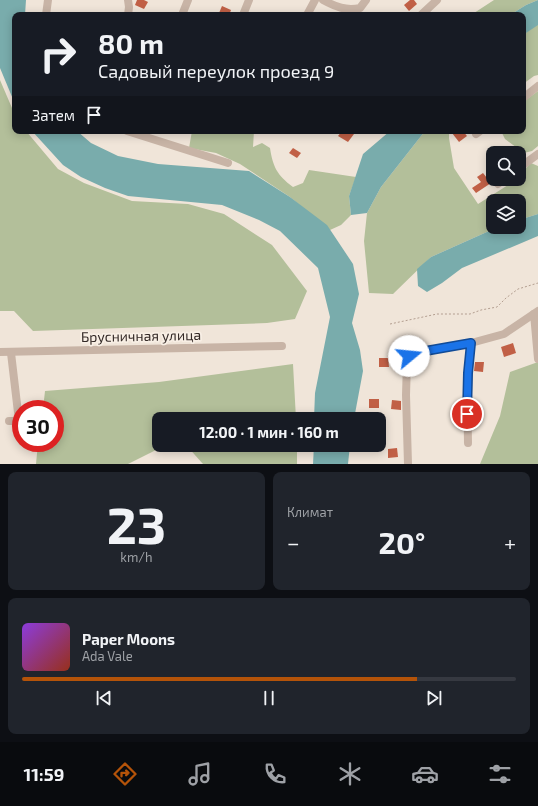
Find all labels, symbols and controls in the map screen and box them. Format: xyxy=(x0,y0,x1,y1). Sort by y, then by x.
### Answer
text: 80 m xyxy=(98,26,164,60)
icon: right xyxy=(32,28,84,80)
text: Садовый переулок проезд 9 xyxy=(98,60,334,82)
icon: arrive xyxy=(83,104,105,126)
text: Затем xyxy=(32,106,75,124)
map controls xyxy=(486,146,526,234)
button: search xyxy=(486,146,526,186)
button: layers xyxy=(486,194,526,234)
street label: Брусничная улица xyxy=(81,326,201,345)
position arrow xyxy=(388,335,430,377)
pin xyxy=(450,397,484,431)
speed limit sign: 30 xyxy=(12,400,64,452)
icon: arrive xyxy=(456,403,478,425)
text: 12:00 · 1 мин · 160 m xyxy=(199,423,339,441)
text: 23 xyxy=(107,492,166,554)
text: Климат xyxy=(287,504,333,520)
text: 20° xyxy=(379,524,425,560)
text: − xyxy=(287,529,300,555)
text: + xyxy=(504,529,516,555)
text: km/h xyxy=(120,549,153,565)
text: Paper Moons xyxy=(82,630,175,648)
text: Ada Vale xyxy=(82,648,133,664)
icon: previous xyxy=(93,687,115,709)
icon: pause xyxy=(258,687,280,709)
icon: next xyxy=(423,687,445,709)
icon: directions xyxy=(111,760,139,788)
icon: music xyxy=(186,760,214,788)
icon: phone xyxy=(261,760,289,788)
icon: climate xyxy=(336,760,364,788)
icon: car xyxy=(411,760,439,788)
icon: filters xyxy=(486,760,514,788)
text: 11:59 xyxy=(24,763,64,785)

